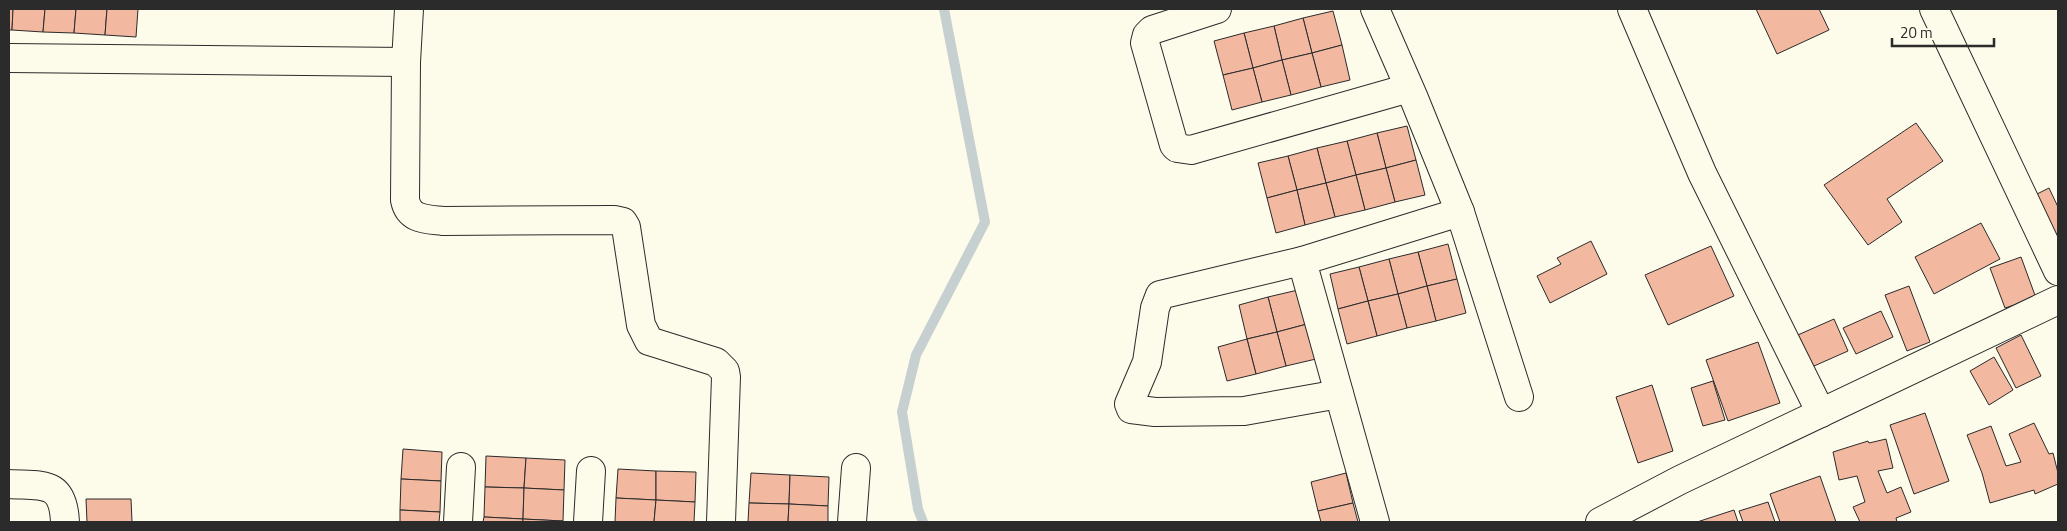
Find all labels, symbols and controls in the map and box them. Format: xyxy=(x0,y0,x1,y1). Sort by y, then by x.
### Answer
scale bar xyxy=(1892,15,1994,47)
text: 20 m xyxy=(1900,21,1933,44)

